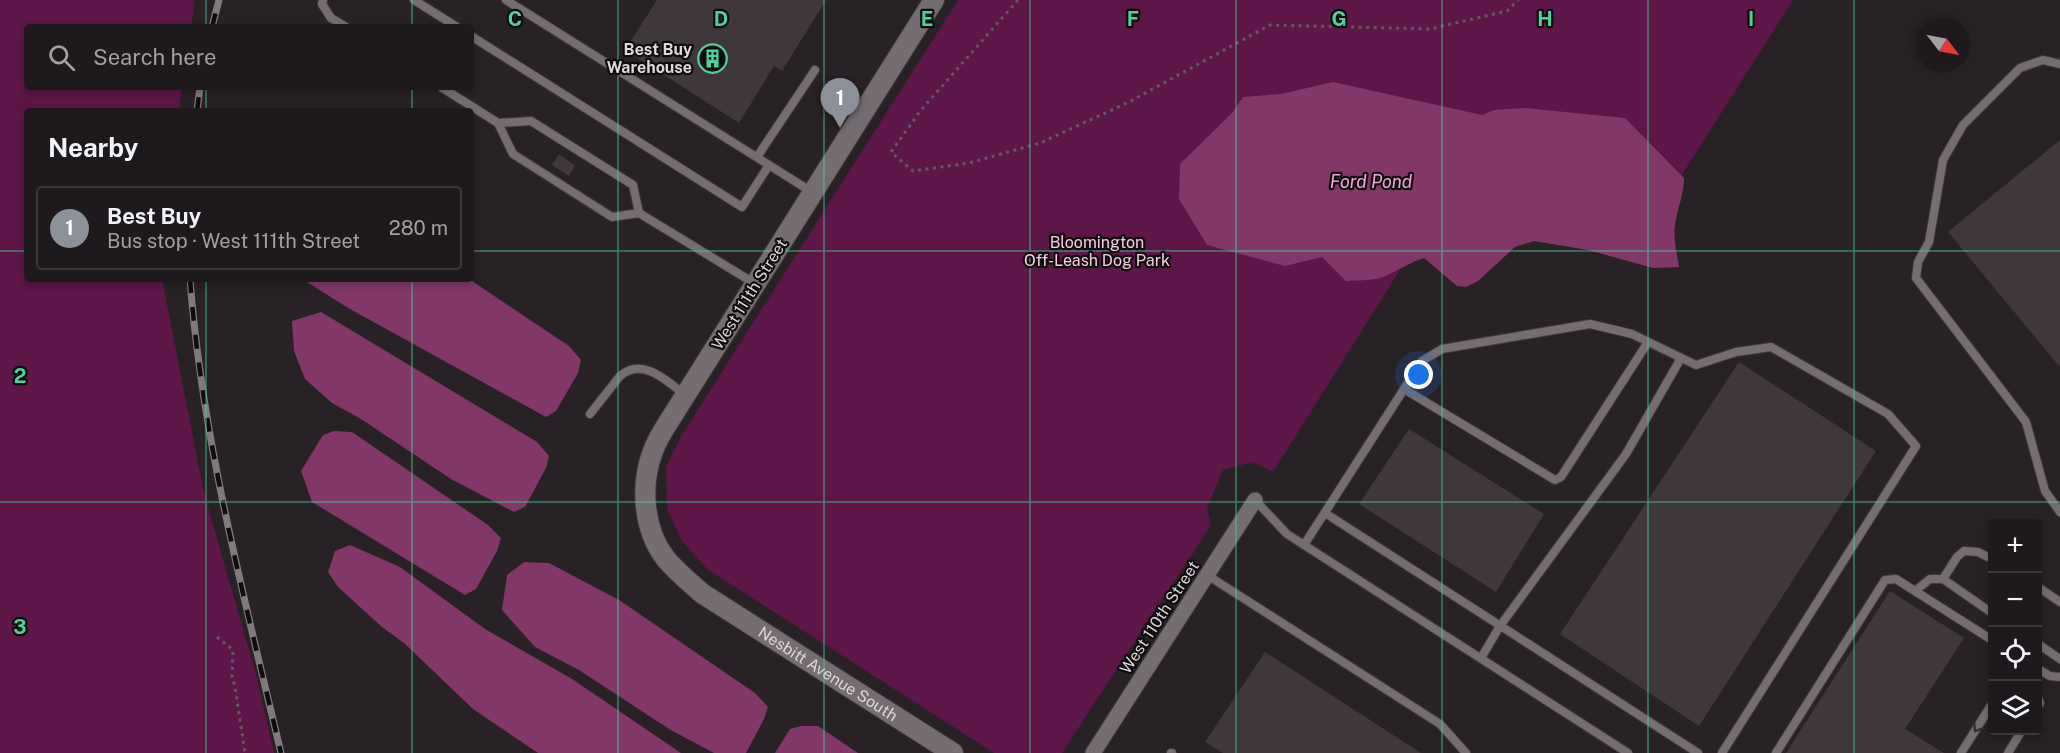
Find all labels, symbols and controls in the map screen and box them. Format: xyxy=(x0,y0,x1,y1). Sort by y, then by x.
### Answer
text: C xyxy=(508,7,522,31)
text: D xyxy=(714,7,728,31)
text: E xyxy=(921,7,933,31)
text: F xyxy=(1127,7,1139,31)
text: G xyxy=(1331,7,1347,31)
text: H xyxy=(1537,7,1553,31)
text: I xyxy=(1748,7,1754,31)
north arrow xyxy=(1916,18,1970,72)
search box xyxy=(24,24,474,90)
place label: Best Buy Warehouse xyxy=(607,40,692,77)
icon: search xyxy=(45,41,78,74)
building icon: Best Buy Warehouse xyxy=(697,42,729,74)
text: Search here xyxy=(93,44,217,70)
pin: 1 xyxy=(820,78,860,128)
text: Nearby xyxy=(48,132,138,163)
water label: Ford Pond xyxy=(1330,171,1413,192)
text: Best Buy xyxy=(107,203,201,229)
text: 1 xyxy=(65,216,74,240)
text: 280 m xyxy=(389,216,448,240)
text: Bus stop · West 111th Street xyxy=(107,229,360,253)
park label: Bloomington Off-Leash Dog Park xyxy=(1024,233,1170,270)
street label: West 111th Street xyxy=(708,235,791,353)
your location xyxy=(1404,360,1433,389)
text: 2 xyxy=(14,364,26,388)
map controls xyxy=(1988,519,2042,735)
button: + xyxy=(1988,519,2042,573)
street label: West 110th Street xyxy=(1116,557,1203,677)
button: − xyxy=(1988,573,2042,627)
text: 3 xyxy=(13,615,27,639)
street label: Nesbitt Avenue South xyxy=(755,623,901,725)
button: locate xyxy=(1988,627,2042,681)
button: layers xyxy=(1988,681,2042,735)
one-way arrow xyxy=(1972,722,1984,732)

